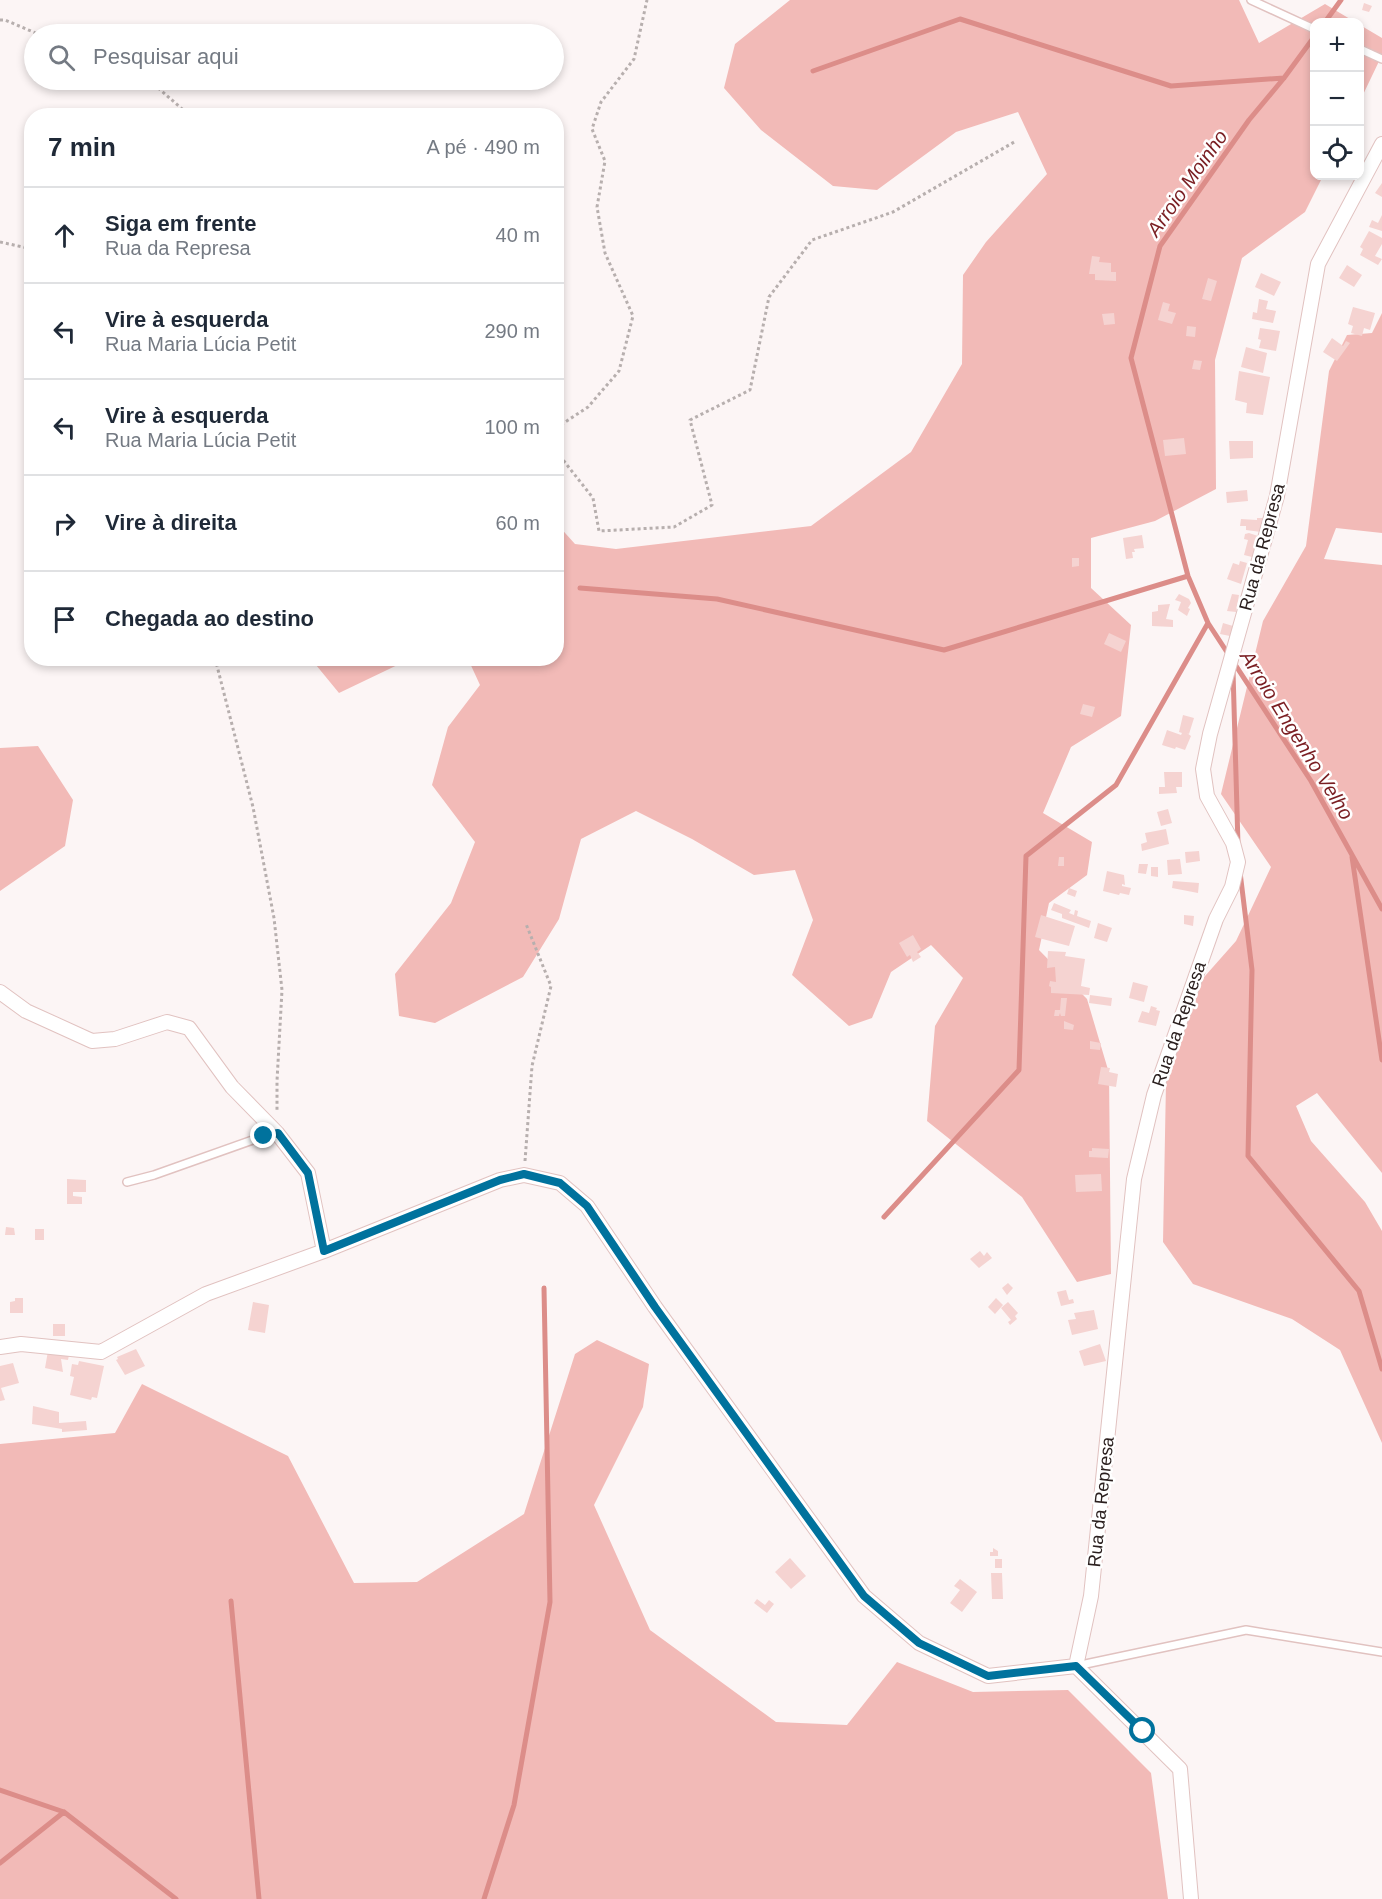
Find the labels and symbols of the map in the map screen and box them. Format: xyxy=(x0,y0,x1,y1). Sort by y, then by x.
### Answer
water label: Arroio Moinho xyxy=(1142,126,1232,241)
street label: Rua da Represa xyxy=(1235,480,1289,613)
water label: Arroio Engenho Velho xyxy=(1235,646,1358,823)
street label: Rua da Represa xyxy=(1148,958,1210,1089)
route end xyxy=(250,1122,276,1148)
street label: Rua da Represa xyxy=(1084,1435,1118,1568)
route start xyxy=(1129,1717,1155,1743)

